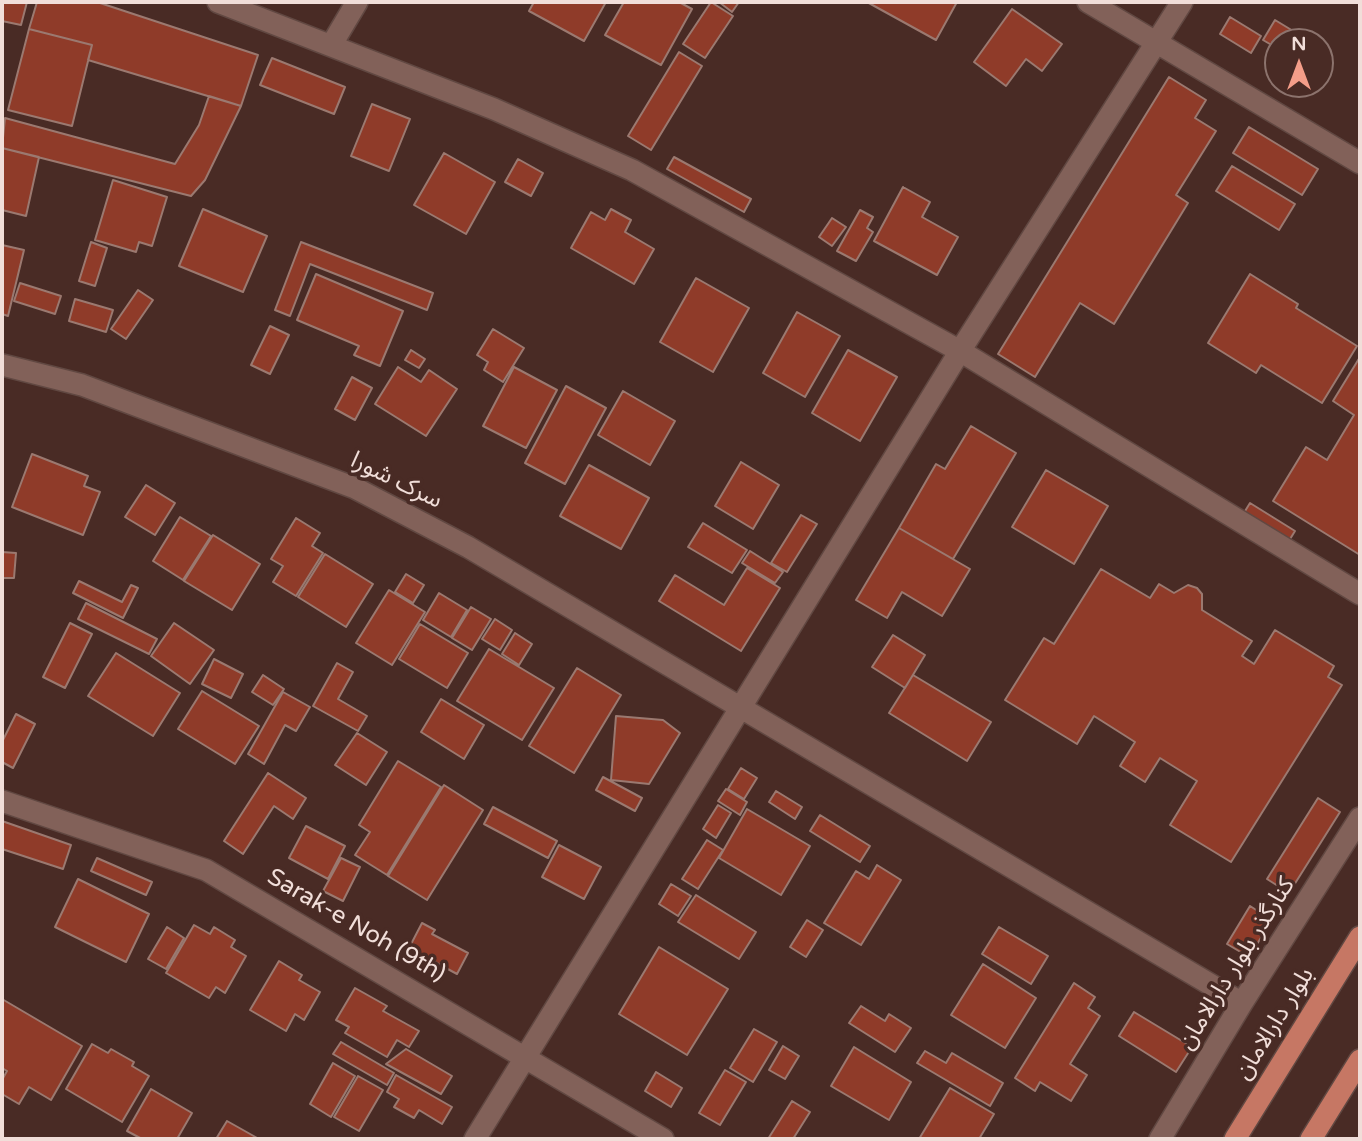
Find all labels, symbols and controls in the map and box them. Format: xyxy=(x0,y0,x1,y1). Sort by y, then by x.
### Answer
north arrow xyxy=(1264,28,1334,98)
text: N xyxy=(1291,33,1307,55)
street label: سرک شورا xyxy=(345,446,447,516)
street label: Sarak-e Noh (9th) xyxy=(262,863,450,989)
street label: کنارگذر بلوار دارالامان xyxy=(1172,873,1302,1055)
street label: بلوار دارالامان xyxy=(1229,963,1321,1085)

